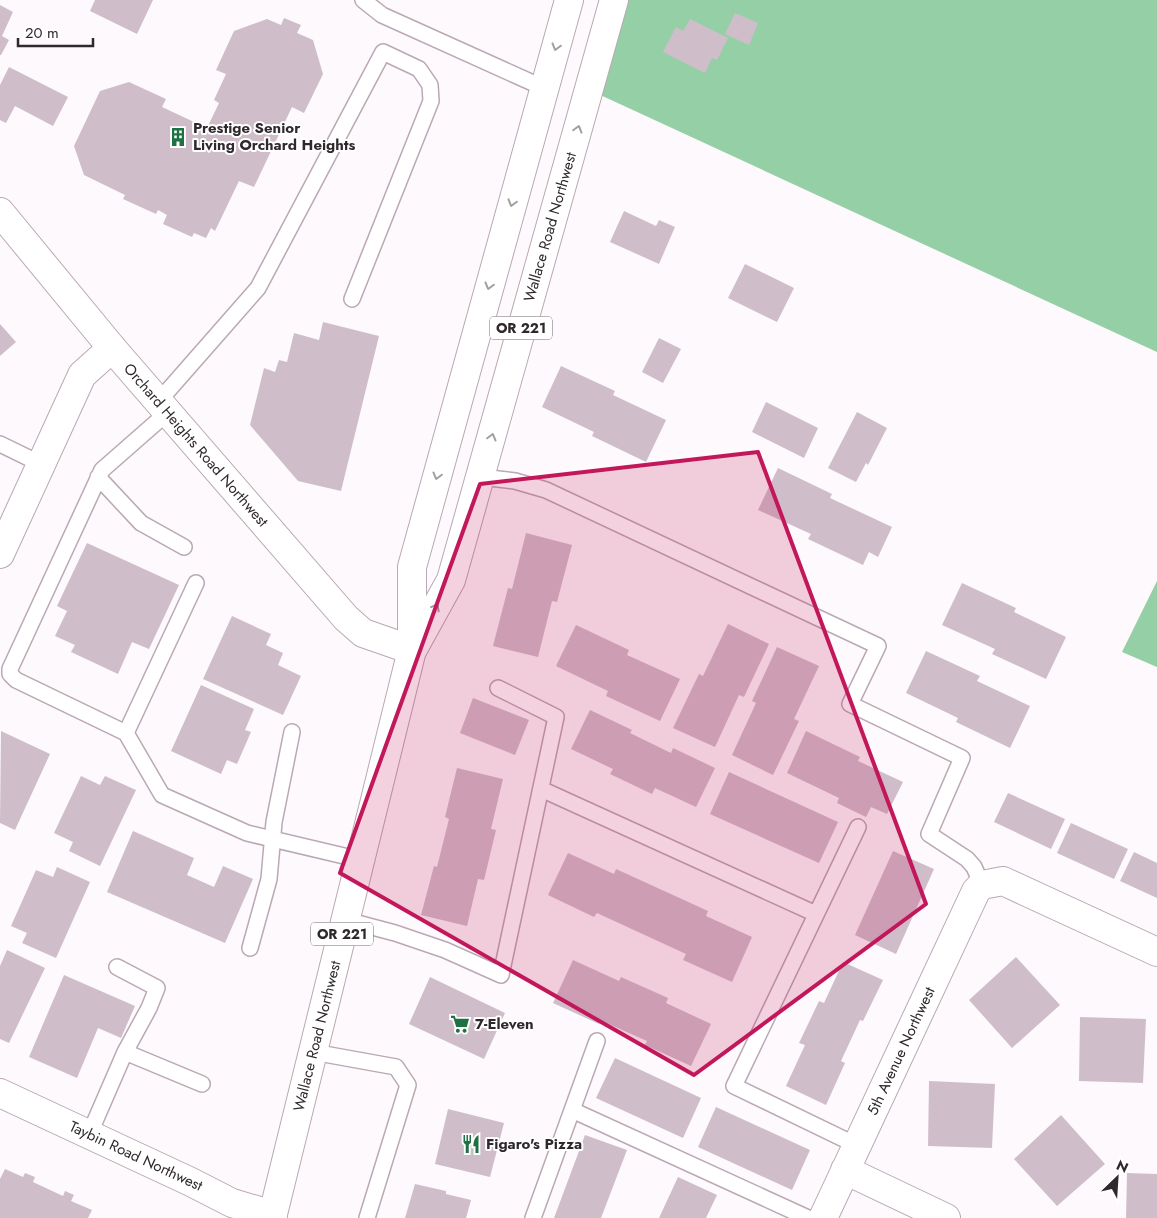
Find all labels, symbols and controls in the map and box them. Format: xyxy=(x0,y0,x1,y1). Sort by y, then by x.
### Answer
scale bar xyxy=(18,15,92,47)
text: 20 m xyxy=(25,22,59,44)
one-way arrow xyxy=(551,42,561,51)
place label: Prestige Senior Living Orchard Heights xyxy=(193,117,356,156)
one-way arrow xyxy=(572,125,582,133)
building icon: Prestige Senior Living Orchard Heights xyxy=(167,126,189,148)
street label: Wallace Road Northwest xyxy=(518,149,582,304)
one-way arrow xyxy=(507,199,517,207)
one-way arrow xyxy=(484,281,495,290)
road number: OR 221 xyxy=(490,316,552,339)
street label: Orchard Heights Road Northwest xyxy=(119,358,274,532)
one-way arrow xyxy=(486,433,496,441)
one-way arrow xyxy=(432,472,442,480)
one-way arrow xyxy=(430,604,440,613)
road number: OR 221 xyxy=(311,922,373,946)
street label: Wallace Road Northwest xyxy=(288,958,346,1114)
street label: 5th Avenue Northwest xyxy=(862,983,941,1119)
supermarket icon: 7-Eleven xyxy=(449,1013,471,1035)
place label: 7-Eleven xyxy=(475,1013,534,1035)
street label: Taybin Road Northwest xyxy=(66,1115,207,1197)
restaurant icon: Figaro's Pizza xyxy=(460,1133,482,1155)
place label: Figaro's Pizza xyxy=(486,1133,582,1155)
north arrow xyxy=(1092,1153,1142,1203)
text: N xyxy=(1113,1155,1132,1178)

